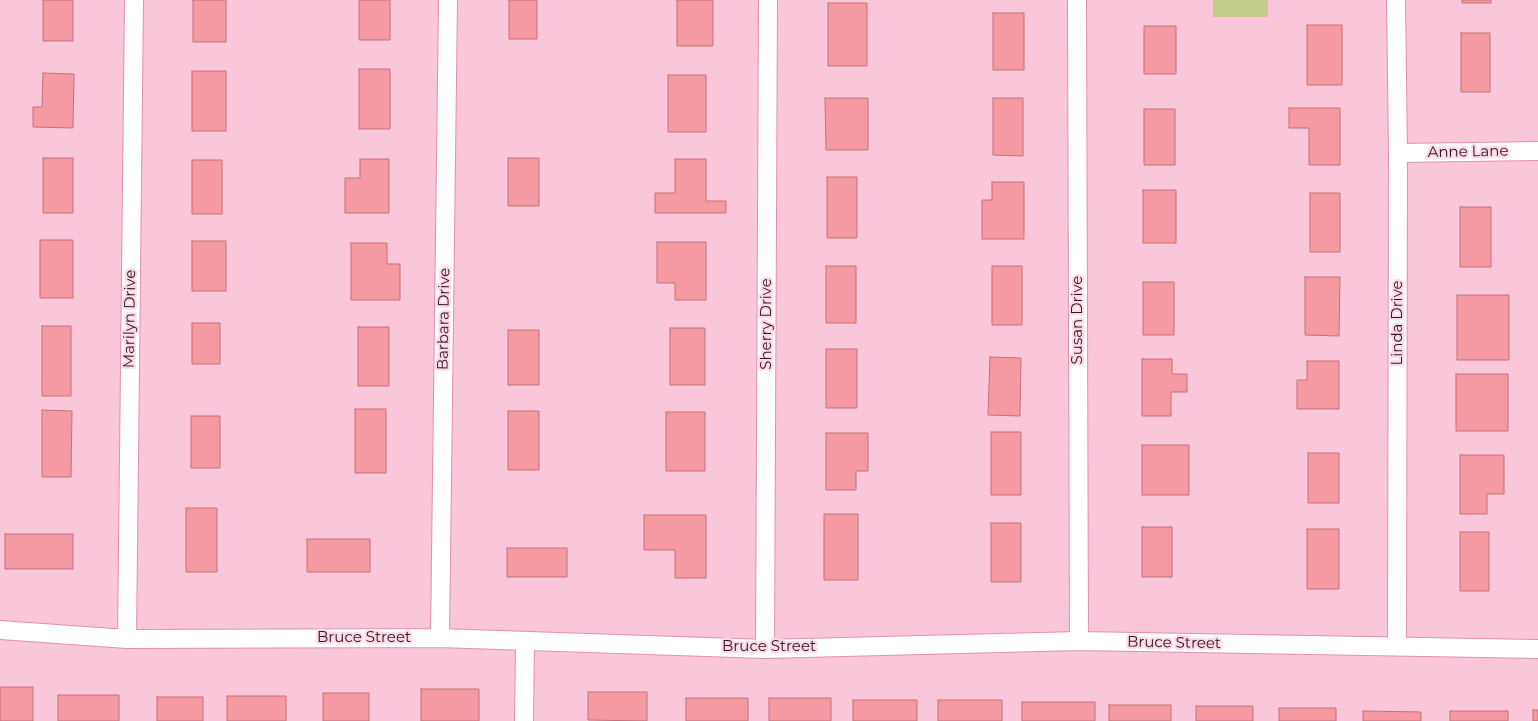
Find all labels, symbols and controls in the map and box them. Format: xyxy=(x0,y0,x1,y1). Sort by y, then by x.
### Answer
street label: Anne Lane xyxy=(1427,142,1509,162)
street label: Barbara Drive xyxy=(434,268,454,370)
street label: Marilyn Drive xyxy=(120,270,140,368)
street label: Susan Drive xyxy=(1069,276,1087,364)
street label: Sherry Drive xyxy=(758,278,776,370)
street label: Linda Drive xyxy=(1389,280,1407,366)
street label: Bruce Street xyxy=(317,629,411,647)
street label: Bruce Street xyxy=(1127,633,1221,653)
street label: Bruce Street xyxy=(722,638,816,656)

